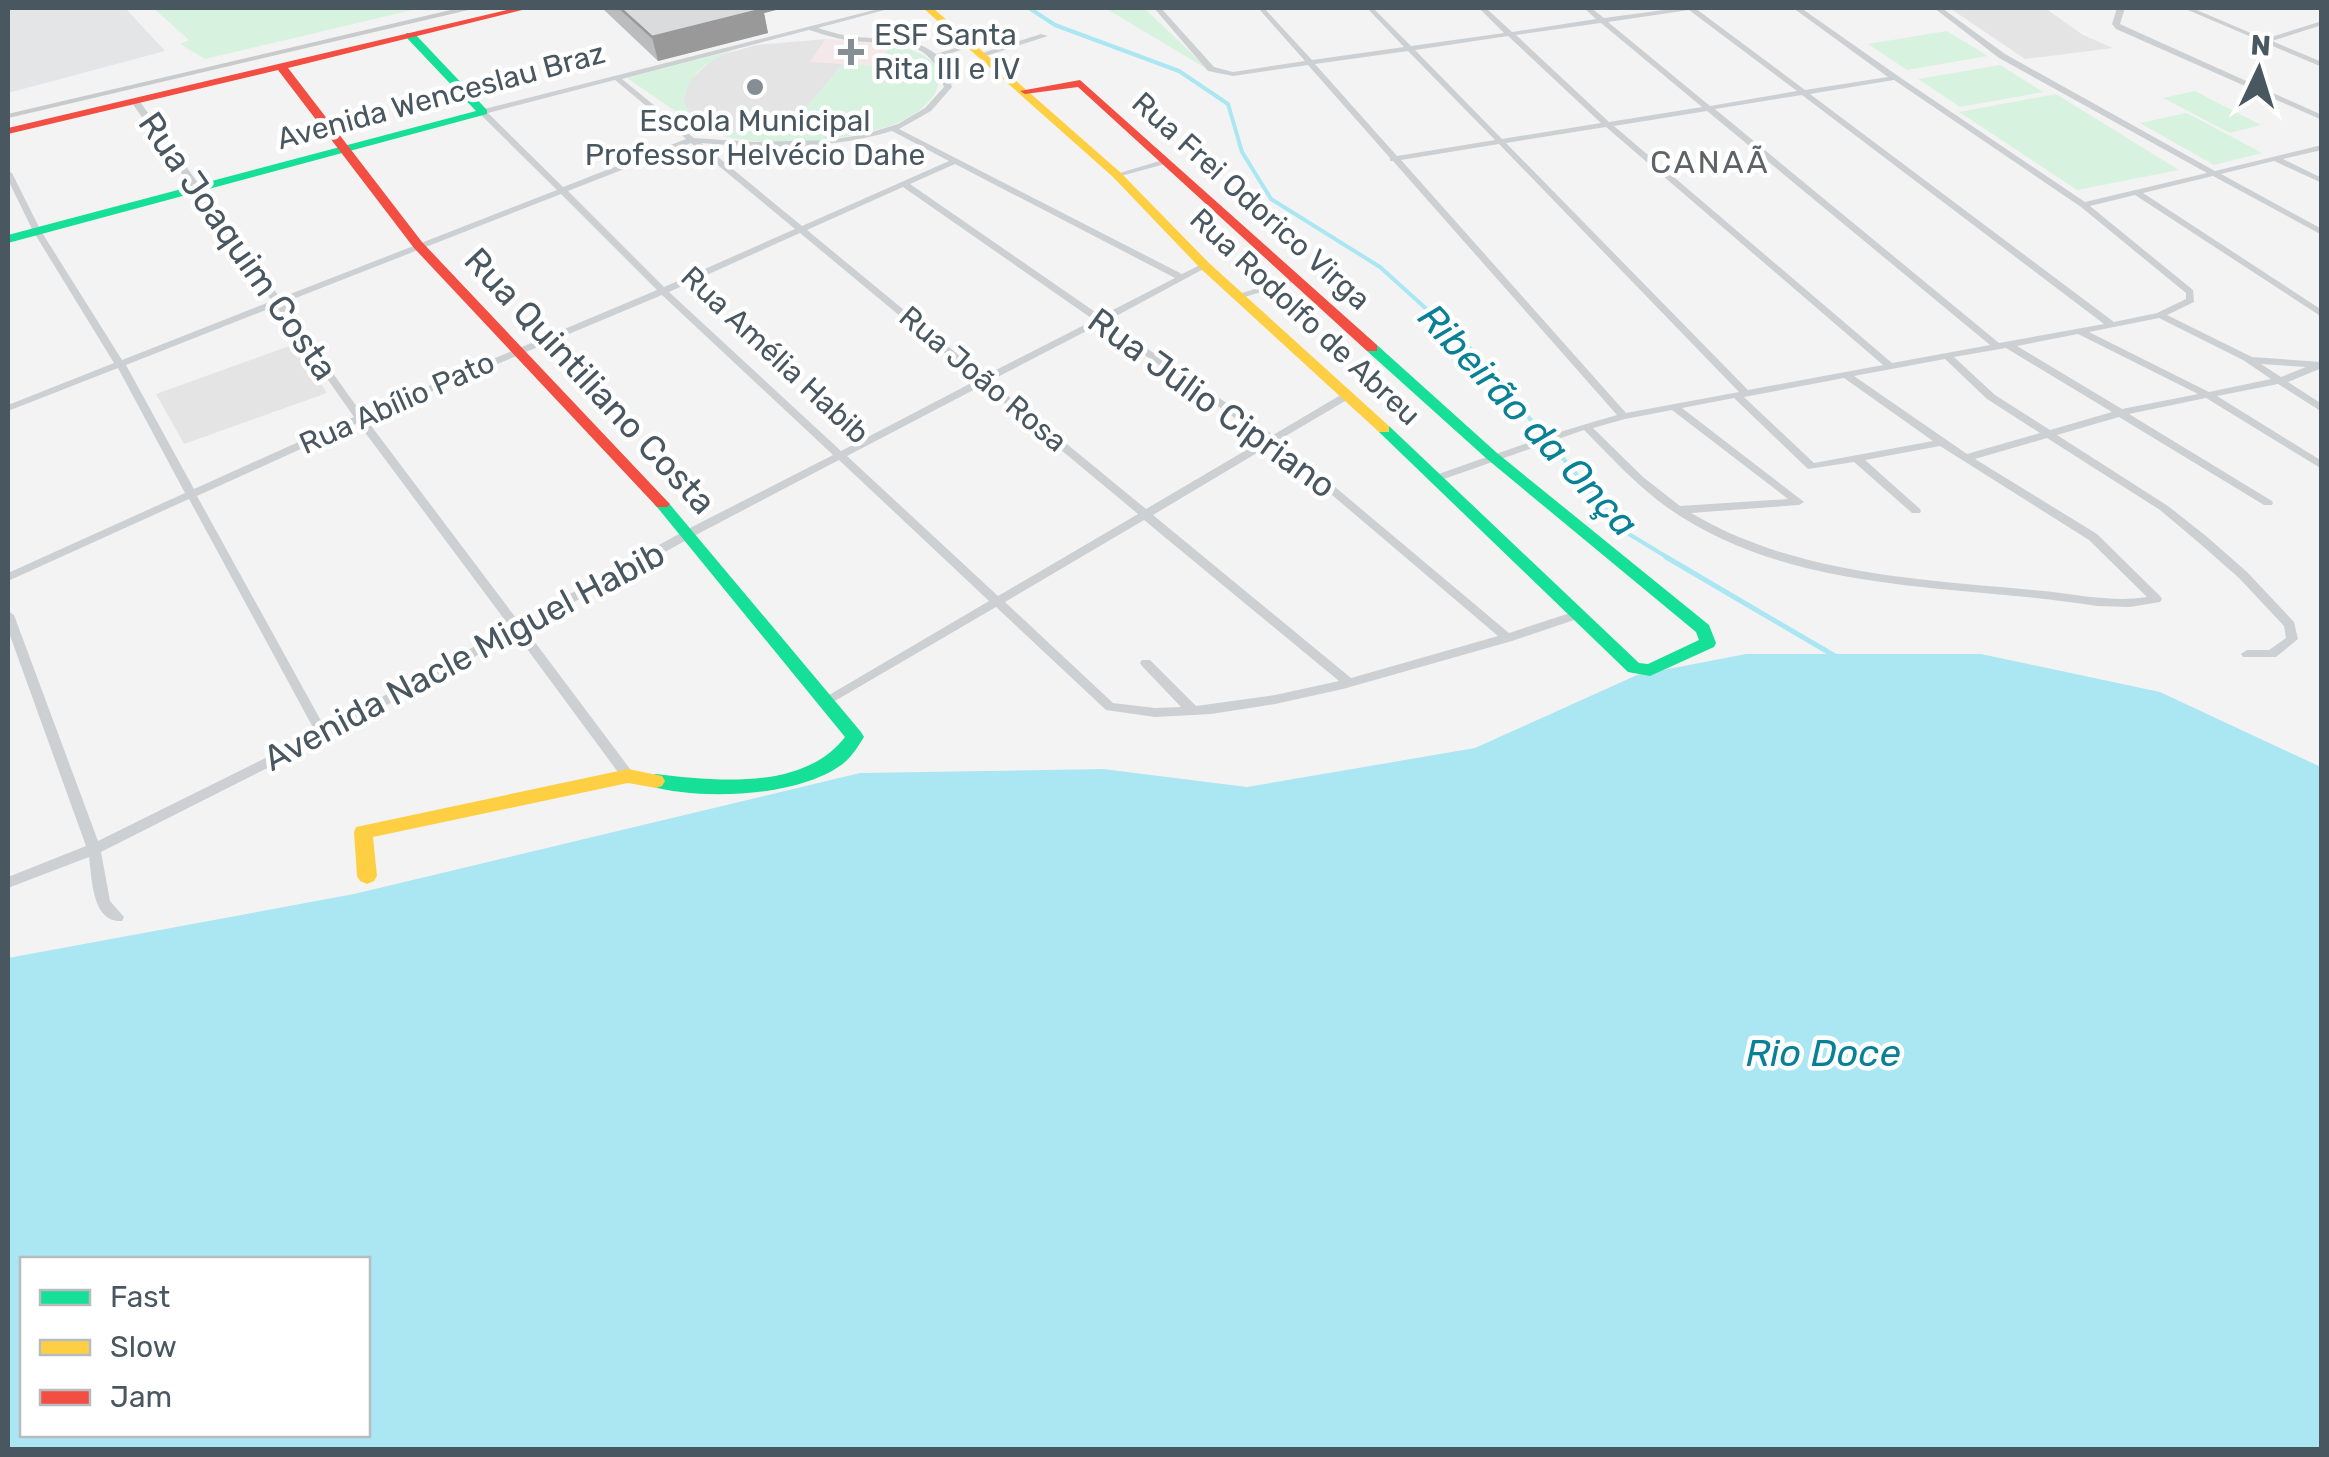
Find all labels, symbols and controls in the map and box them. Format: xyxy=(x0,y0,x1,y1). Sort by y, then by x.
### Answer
place label: ESF Santa Rita III e IV xyxy=(874,17,1020,87)
north arrow xyxy=(2209,20,2309,120)
text: N xyxy=(2250,28,2272,63)
street label: Avenida Wenceslau Braz xyxy=(273,35,609,157)
marker: ESF Santa Rita III e IV xyxy=(838,39,864,65)
marker: Escola Municipal Professor Helvécio Dahe xyxy=(744,76,766,98)
street label: Rua Frei Odorico Virga xyxy=(1125,85,1377,317)
place label: Escola Municipal Professor Helvécio Dahe xyxy=(585,103,925,173)
street label: Rua Joaquim Costa xyxy=(130,104,346,388)
district label: CANAÃ xyxy=(1650,143,1770,181)
street label: Rua Rodolfo de Abreu xyxy=(1182,201,1428,433)
street label: Rua Quintiliano Costa xyxy=(456,239,724,523)
street label: Rua Amélia Habib xyxy=(674,259,876,451)
water label: Ribeirão da Onça xyxy=(1408,294,1648,546)
street label: Rua João Rosa xyxy=(892,299,1074,459)
street label: Rua Júlio Cipriano xyxy=(1080,299,1344,507)
street label: Rua Abílio Pato xyxy=(294,344,500,462)
street label: Avenida Nacle Miguel Habib xyxy=(256,532,672,780)
water label: Rio Doce xyxy=(1745,1030,1901,1076)
legend xyxy=(20,1257,370,1437)
text: Fast xyxy=(110,1279,170,1315)
text: Slow xyxy=(110,1329,177,1365)
text: Jam xyxy=(110,1379,172,1415)

